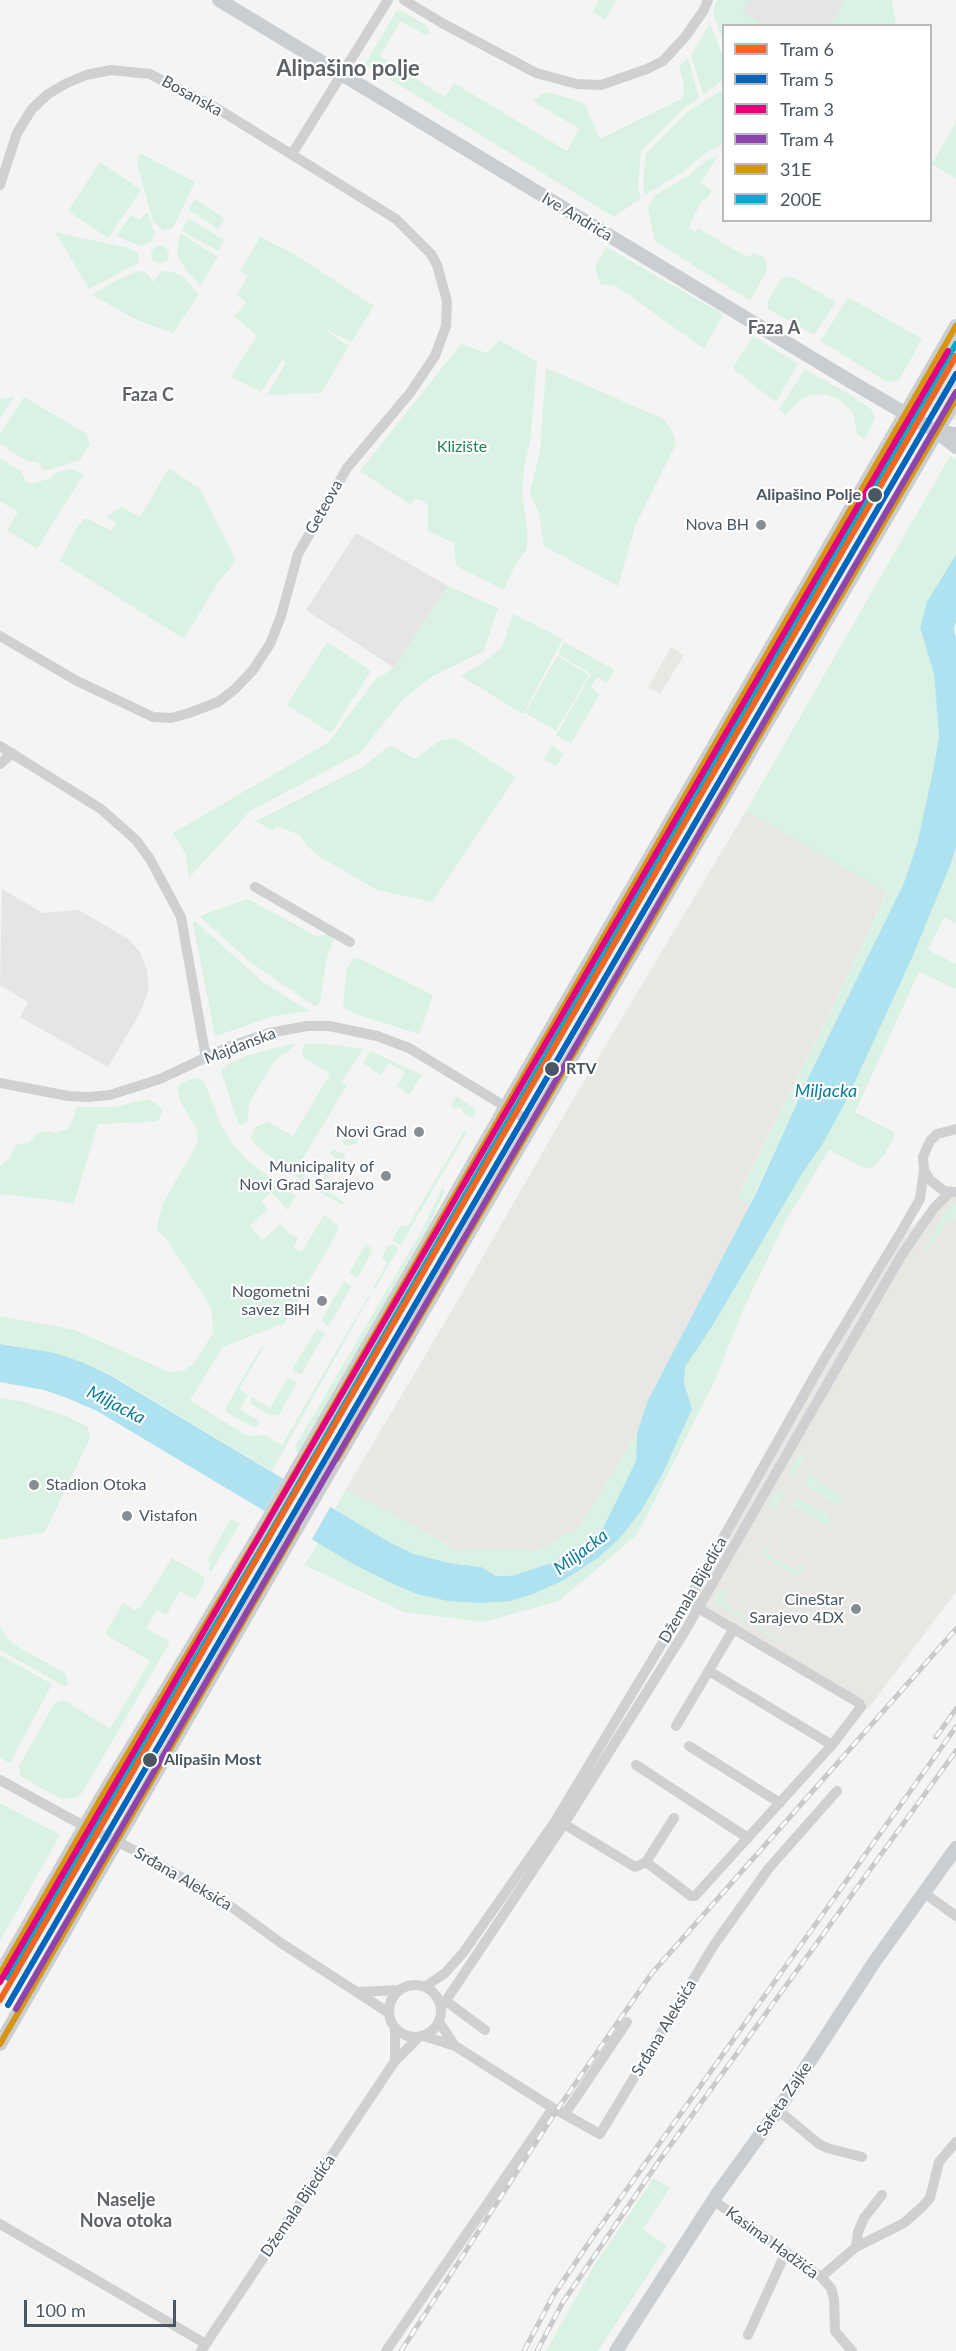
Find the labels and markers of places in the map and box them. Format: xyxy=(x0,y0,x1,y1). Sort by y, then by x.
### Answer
place label: Alipašino Polje xyxy=(756,485,861,505)
marker: Alipašino Polje xyxy=(866,486,884,504)
place label: Nova BH xyxy=(685,515,749,535)
marker: Nova BH xyxy=(754,518,768,532)
place label: RTV xyxy=(566,1059,597,1079)
marker: RTV xyxy=(543,1060,561,1078)
place label: Novi Grad xyxy=(336,1122,407,1142)
marker: Novi Grad xyxy=(412,1125,426,1139)
place label: Municipality of Novi Grad Sarajevo xyxy=(239,1157,374,1195)
marker: Municipality of Novi Grad Sarajevo xyxy=(379,1169,393,1183)
place label: Nogometni savez BiH xyxy=(232,1282,310,1320)
marker: Nogometni savez BiH xyxy=(315,1294,329,1308)
place label: Stadion Otoka xyxy=(46,1475,147,1495)
marker: Stadion Otoka xyxy=(27,1478,41,1492)
place label: Vistafon xyxy=(139,1506,198,1526)
marker: Vistafon xyxy=(120,1509,134,1523)
place label: CineStar Sarajevo 4DX xyxy=(749,1590,844,1628)
marker: CineStar Sarajevo 4DX xyxy=(849,1602,863,1616)
place label: Alipašin Most xyxy=(164,1750,261,1770)
marker: Alipašin Most xyxy=(141,1751,159,1769)

